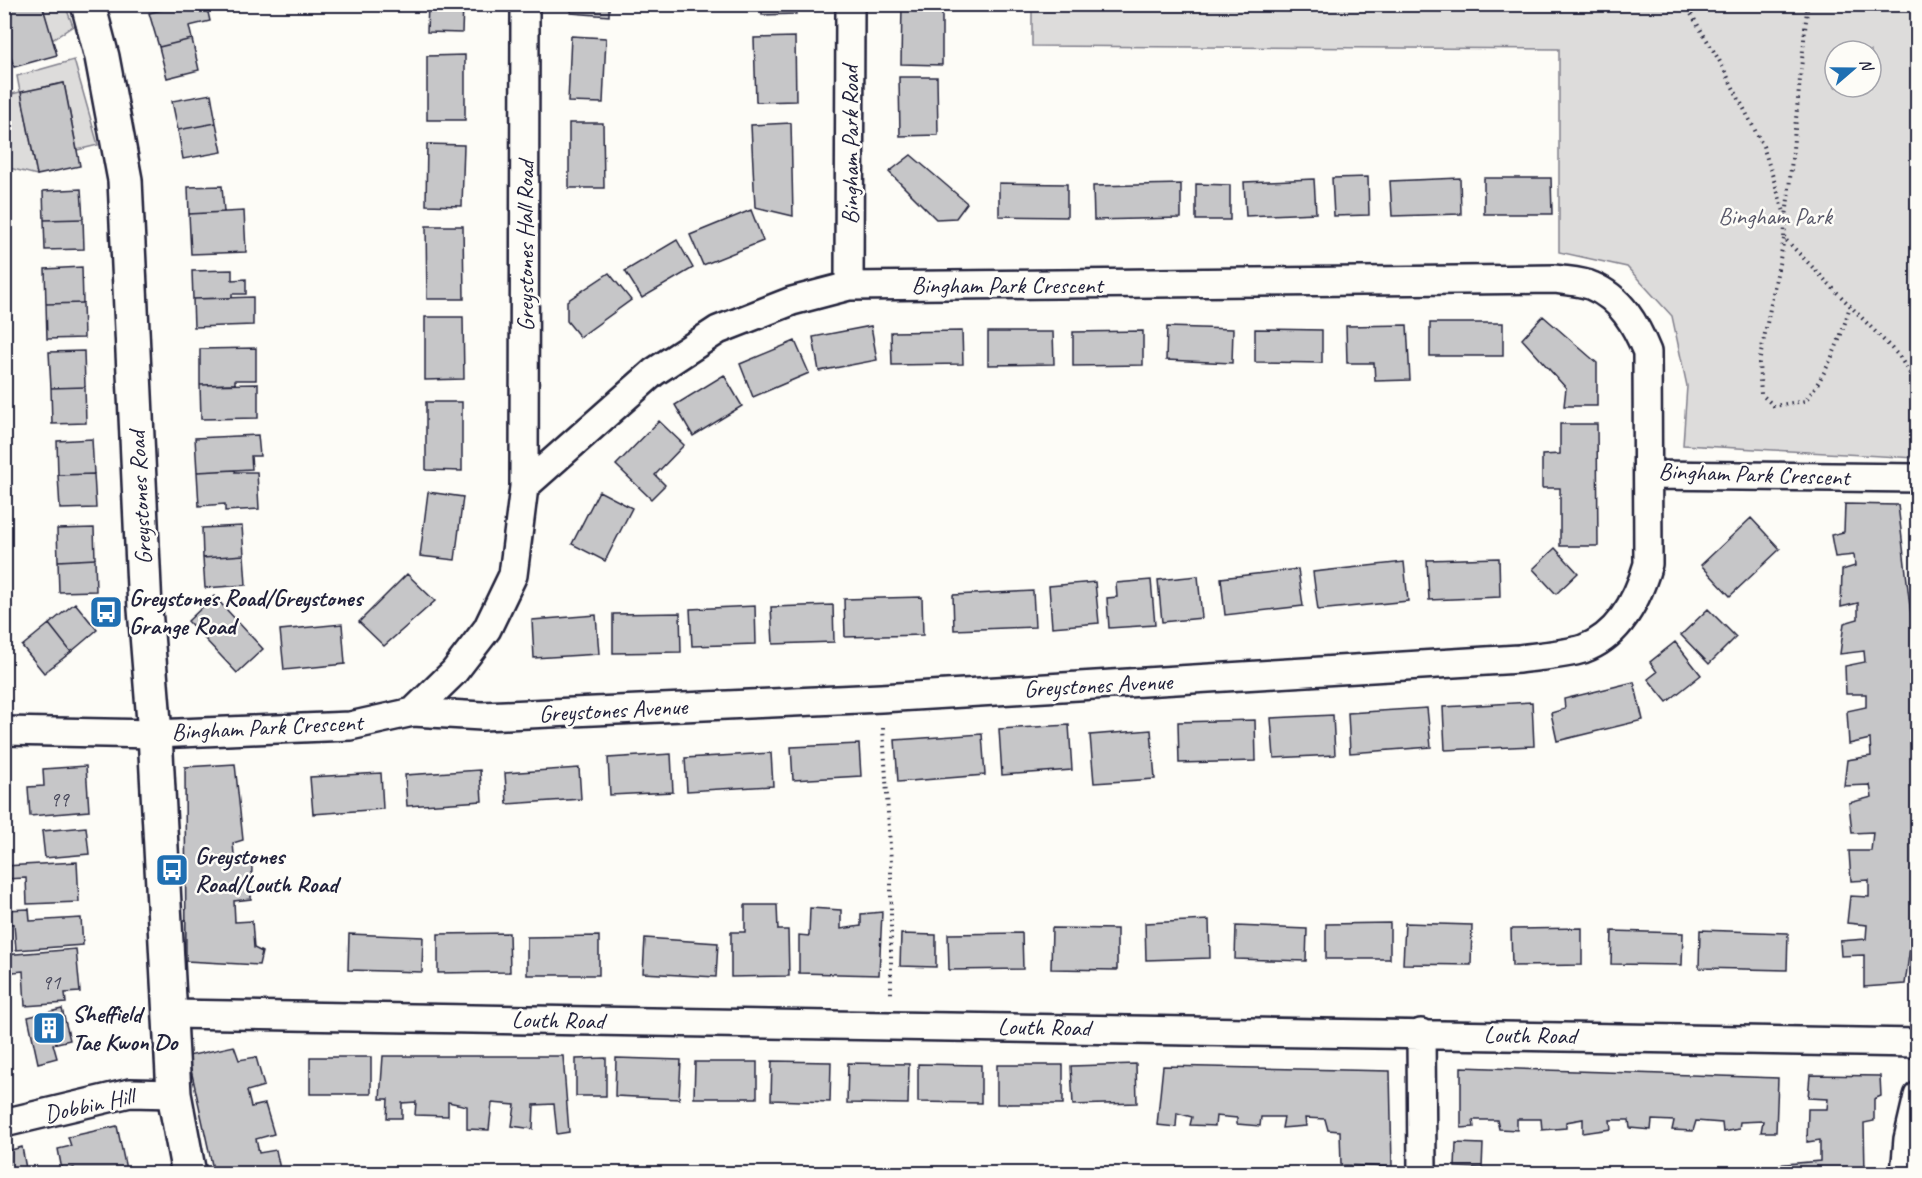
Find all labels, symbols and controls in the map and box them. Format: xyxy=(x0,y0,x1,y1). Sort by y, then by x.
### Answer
north arrow xyxy=(1823,39,1883,99)
text: N xyxy=(1855,56,1878,75)
street label: Bingham Park Road xyxy=(835,62,865,225)
street label: Greystones Hall Road xyxy=(510,157,540,332)
park label: Bingham Park xyxy=(1718,201,1834,231)
street label: Bingham Park Crescent xyxy=(911,270,1105,300)
street label: Greystones Road xyxy=(121,427,158,566)
street label: Bingham Park Crescent xyxy=(1658,456,1852,492)
place label: Greystones Road/Greystones Grange Road xyxy=(129,583,365,641)
bus stop icon: Greystones Road/Greystones Grange Road xyxy=(88,594,124,630)
street label: Greystones Avenue xyxy=(1023,666,1175,704)
street label: Greystones Avenue xyxy=(538,691,690,729)
street label: Bingham Park Crescent xyxy=(171,707,365,747)
house number: 99 xyxy=(50,786,70,812)
place label: Greystones Road/Louth Road xyxy=(195,841,342,899)
bus stop icon: Greystones Road/Louth Road xyxy=(154,852,190,888)
house number: 91 xyxy=(42,969,62,995)
place label: Sheffield Tae Kwon Do xyxy=(72,999,179,1057)
street label: Louth Road xyxy=(511,1004,608,1036)
building icon: Sheffield Tae Kwon Do xyxy=(31,1010,67,1046)
street label: Louth Road xyxy=(997,1011,1094,1043)
street label: Louth Road xyxy=(1483,1019,1580,1051)
street label: Dobbin Hill xyxy=(42,1080,140,1129)

